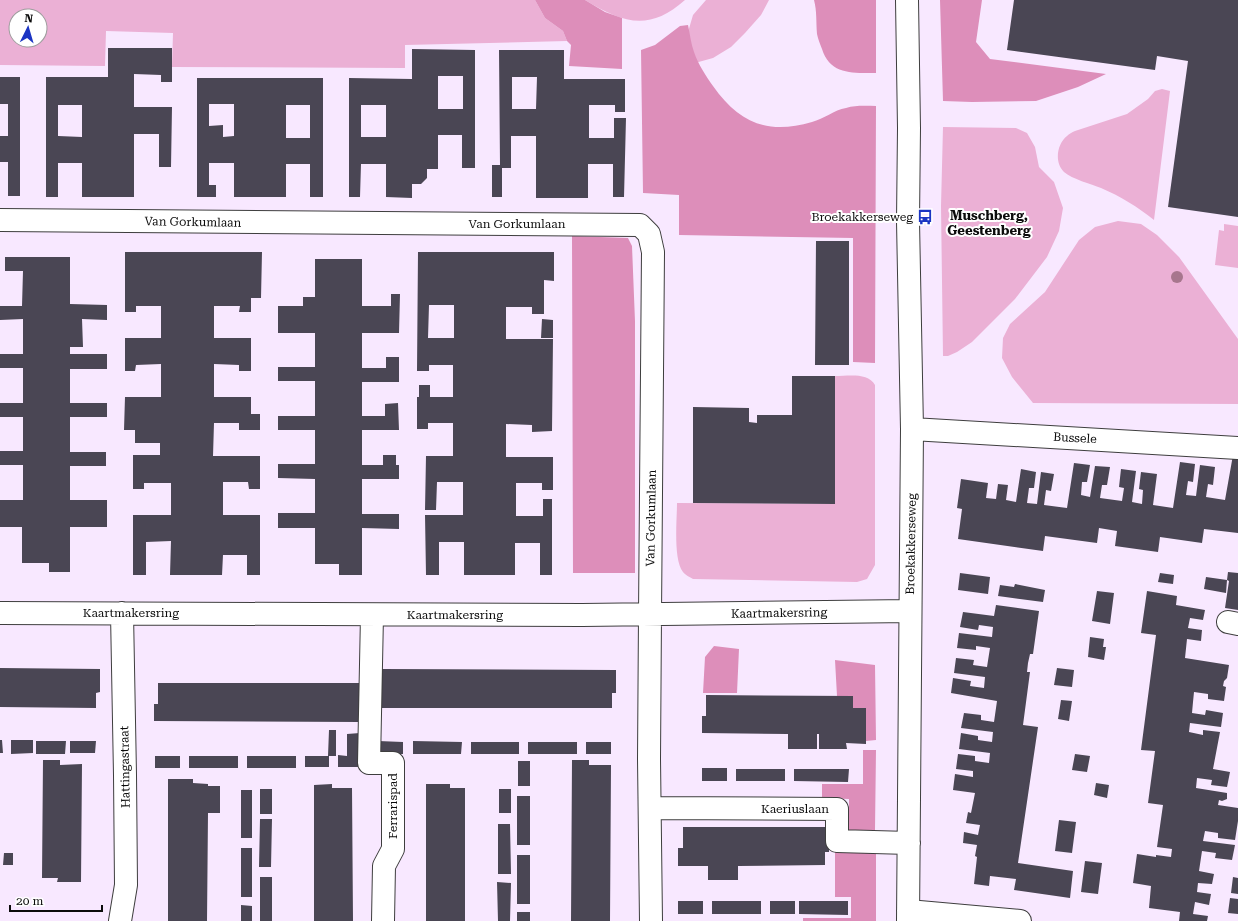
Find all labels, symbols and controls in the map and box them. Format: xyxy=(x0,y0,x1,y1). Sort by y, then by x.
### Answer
north arrow xyxy=(8,8,48,48)
text: N xyxy=(24,12,34,25)
bus stop icon: Broekakkerseweg xyxy=(916,208,934,226)
district label: Muschberg, Geestenberg xyxy=(947,208,1031,238)
place label: Broekakkerseweg xyxy=(811,210,913,224)
street label: Van Gorkumlaan xyxy=(144,214,242,230)
street label: Van Gorkumlaan xyxy=(469,217,566,231)
street label: Bussele xyxy=(1053,430,1097,446)
street label: Van Gorkumlaan xyxy=(643,469,659,567)
street label: Broekakkerseweg xyxy=(903,493,919,595)
street label: Kaartmakersring xyxy=(731,605,827,621)
street label: Kaartmakersring xyxy=(83,606,179,620)
street label: Kaartmakersring xyxy=(407,608,503,622)
street label: Hattingastraat xyxy=(117,725,133,808)
street label: Ferrarispad xyxy=(386,773,400,839)
street label: Kaeriuslaan xyxy=(761,802,829,816)
scale bar xyxy=(10,887,102,913)
text: 20 m xyxy=(16,894,43,908)

